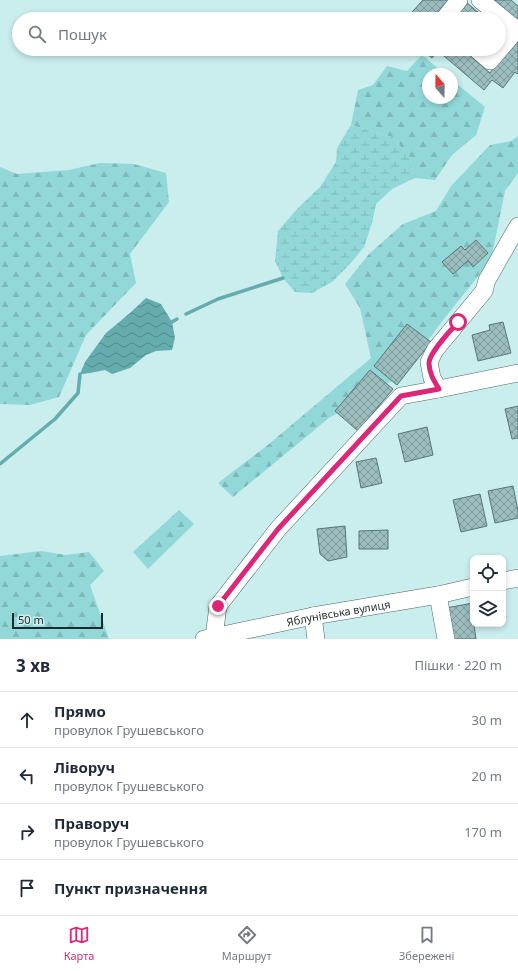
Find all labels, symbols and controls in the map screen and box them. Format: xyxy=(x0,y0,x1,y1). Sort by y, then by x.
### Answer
search box xyxy=(12,12,506,56)
icon: search xyxy=(26,23,48,45)
text: Пошук xyxy=(58,24,107,44)
north arrow xyxy=(422,68,458,104)
route start xyxy=(449,313,467,331)
map controls xyxy=(470,555,506,627)
button: locate xyxy=(470,555,506,591)
button: layers xyxy=(470,591,506,627)
street label: Яблунівська вулиця xyxy=(285,596,391,629)
route end xyxy=(209,597,227,615)
scale bar xyxy=(12,611,103,630)
text: 50 m xyxy=(18,612,44,627)
text: 3 хв xyxy=(16,654,50,677)
text: Пішки · 220 m xyxy=(414,656,502,674)
text: Прямо xyxy=(54,701,106,721)
icon: ahead xyxy=(16,709,38,731)
text: 30 m xyxy=(472,711,502,729)
text: провулок Грушевського xyxy=(54,721,204,739)
text: Ліворуч xyxy=(54,757,115,777)
icon: left xyxy=(16,765,38,787)
text: 20 m xyxy=(472,767,502,785)
text: провулок Грушевського xyxy=(54,777,204,795)
text: Праворуч xyxy=(54,813,129,833)
icon: right xyxy=(16,821,38,843)
text: 170 m xyxy=(464,823,502,841)
text: провулок Грушевського xyxy=(54,833,204,851)
icon: arrive xyxy=(16,877,38,899)
text: Пункт призначення xyxy=(54,878,208,898)
tab: Карта xyxy=(64,924,94,963)
tab: Маршрут xyxy=(222,924,272,963)
tab: Збережені xyxy=(399,924,454,963)

